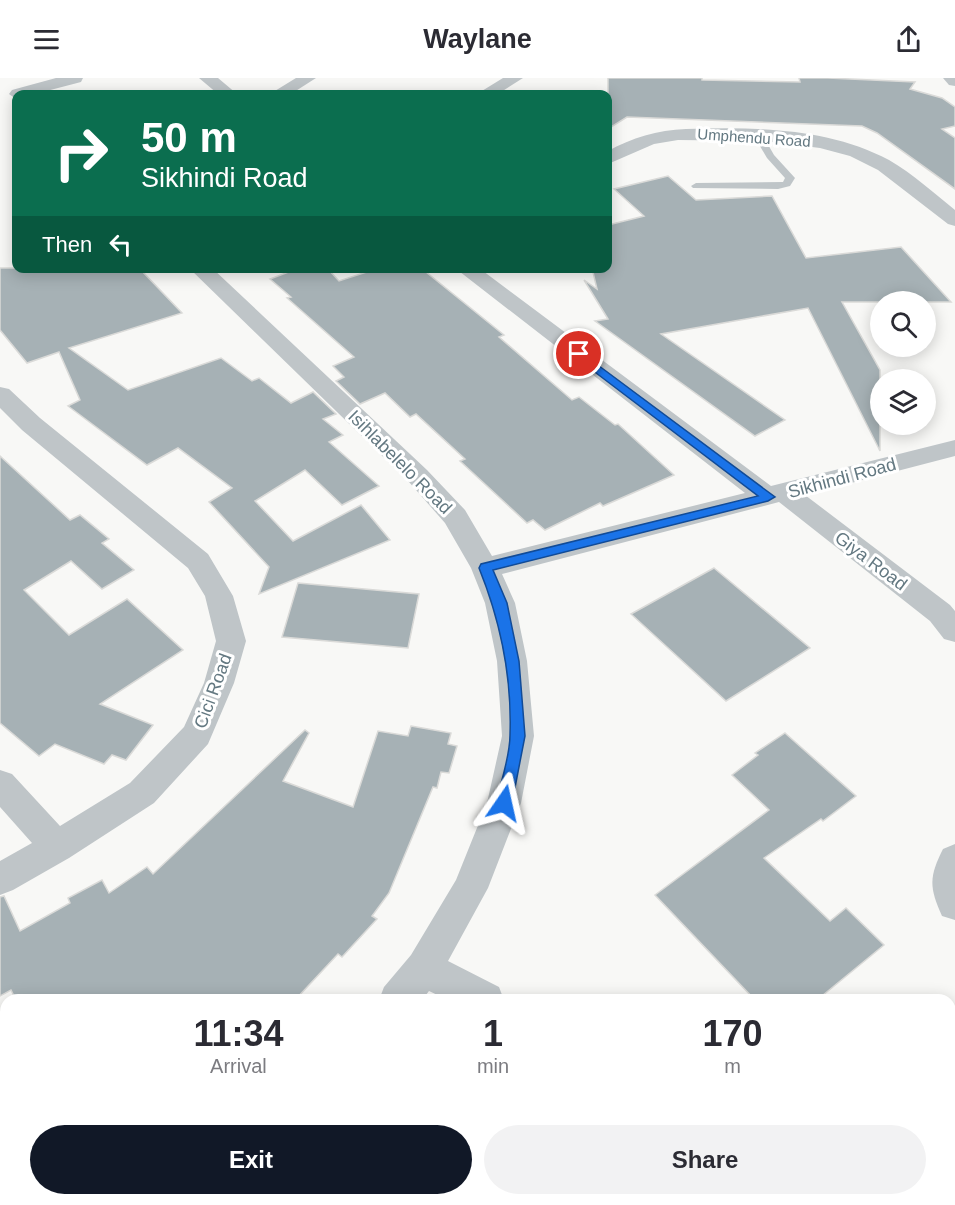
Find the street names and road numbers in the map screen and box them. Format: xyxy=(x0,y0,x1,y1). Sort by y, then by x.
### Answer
street label: Umphendu Road xyxy=(697,125,811,150)
street label: Isihlabelelo Road xyxy=(344,406,456,518)
street label: Sikhindi Road xyxy=(786,454,898,502)
street label: Giya Road xyxy=(831,527,911,595)
street label: Cici Road xyxy=(190,651,236,731)

